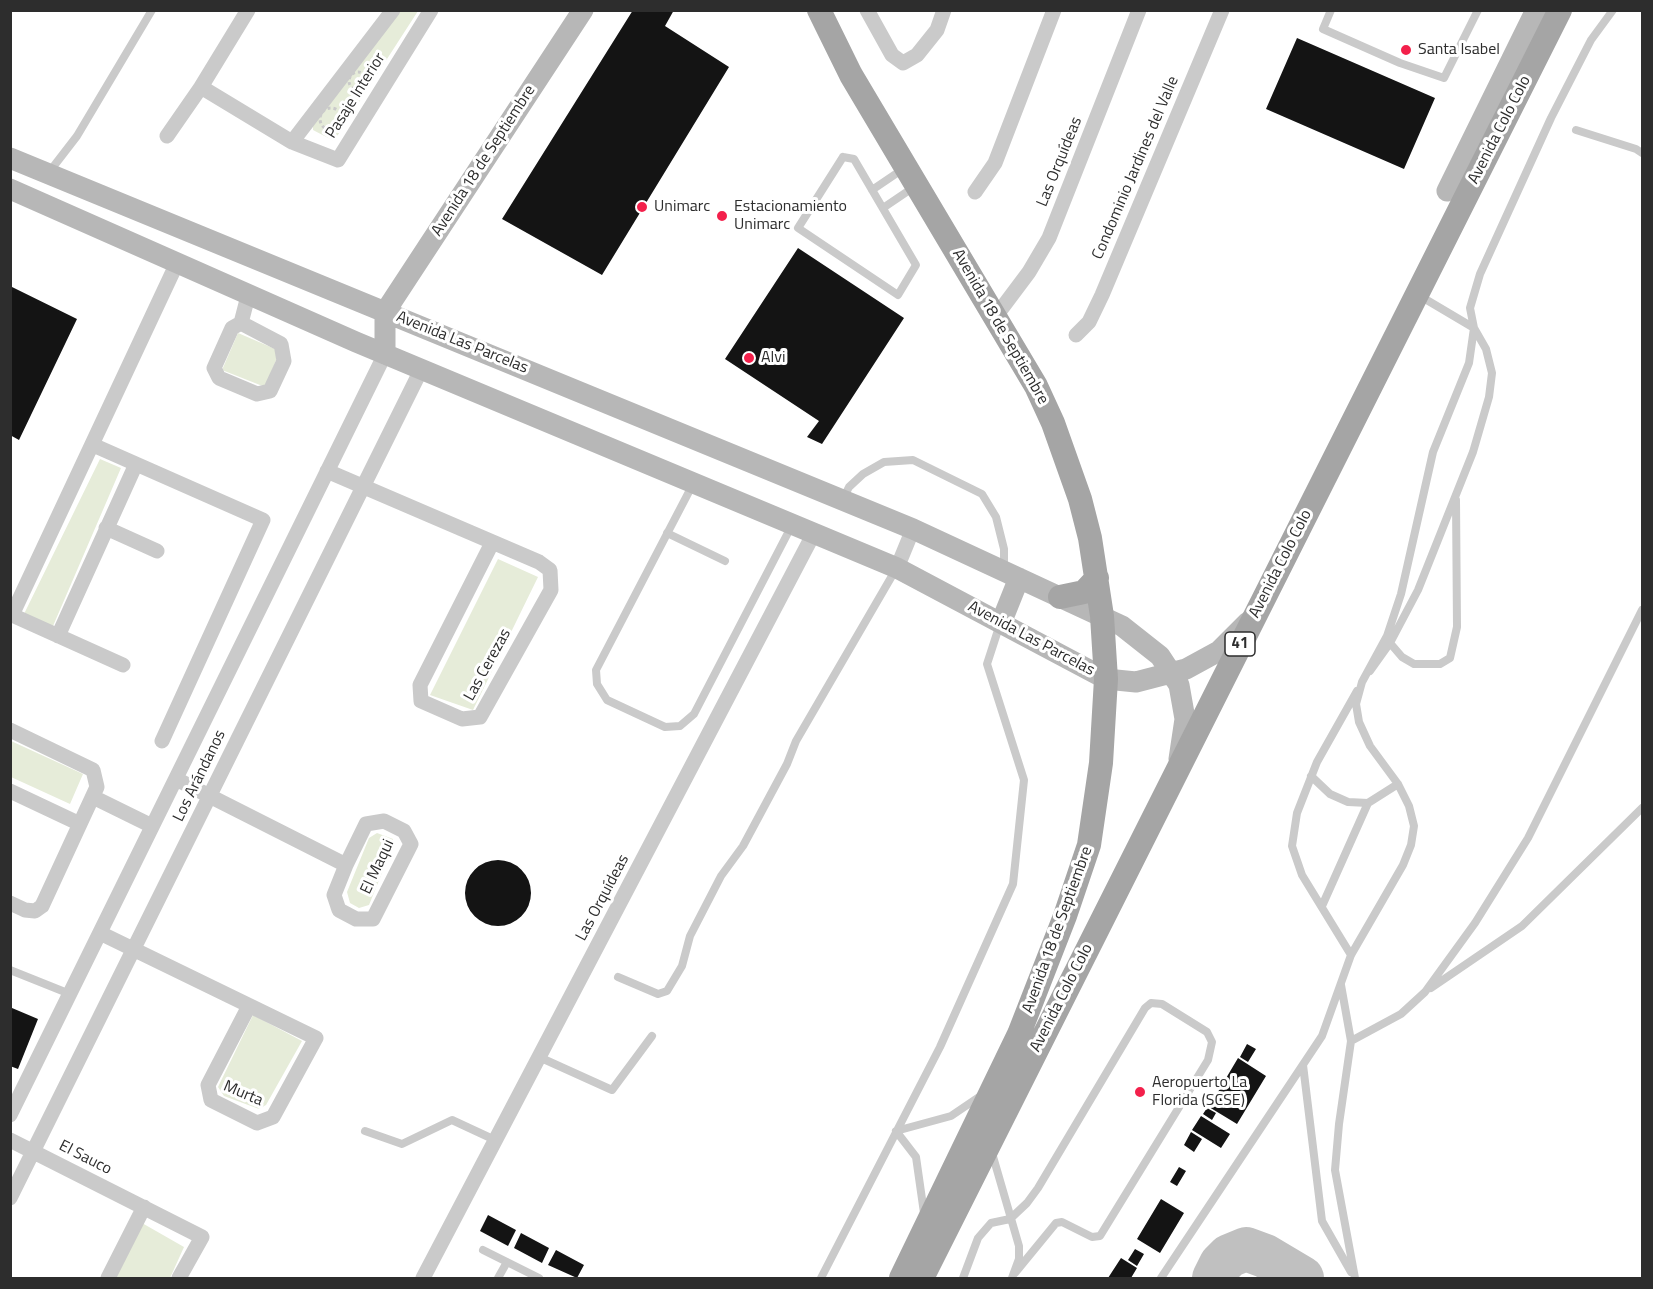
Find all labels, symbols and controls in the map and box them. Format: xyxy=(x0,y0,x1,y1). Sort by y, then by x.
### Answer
place label: Santa Isabel xyxy=(1418,40,1500,60)
marker: Santa Isabel xyxy=(1399,43,1413,57)
street label: Pasaje Interior xyxy=(322,50,390,142)
street label: Avenida Colo Colo xyxy=(1464,73,1536,187)
street label: Condominio Jardines del Valle xyxy=(1089,74,1183,262)
street label: Avenida 18 de Septiembre xyxy=(428,82,540,240)
street label: Las Orquídeas xyxy=(1033,114,1087,210)
place label: Unimarc xyxy=(654,197,710,217)
place label: Estacionamiento Unimarc xyxy=(734,197,847,235)
marker: Unimarc xyxy=(635,200,649,214)
marker: Estacionamiento Unimarc xyxy=(715,209,729,223)
street label: Avenida 18 de Septiembre xyxy=(948,246,1052,408)
street label: Avenida Las Parcelas xyxy=(393,308,531,378)
place label: Alvi xyxy=(761,348,785,368)
marker: Alvi xyxy=(742,351,756,365)
street label: Avenida Colo Colo xyxy=(1245,507,1317,621)
street label: Avenida Las Parcelas xyxy=(964,598,1098,680)
street label: Las Cerezas xyxy=(460,626,516,704)
road number: 41 xyxy=(1225,632,1255,656)
street label: Los Arándanos xyxy=(170,727,230,825)
street label: El Maqui xyxy=(357,837,399,897)
street label: Avenida 18 de Septiembre xyxy=(1019,844,1097,1016)
street label: Las Orquídeas xyxy=(572,852,634,944)
street label: Avenida Colo Colo xyxy=(1026,941,1098,1055)
place label: Aeropuerto La Florida (SCSE) xyxy=(1152,1073,1247,1111)
street label: Murta xyxy=(220,1077,266,1111)
marker: Aeropuerto La Florida (SCSE) xyxy=(1133,1085,1147,1099)
street label: El Sauco xyxy=(55,1137,115,1179)

